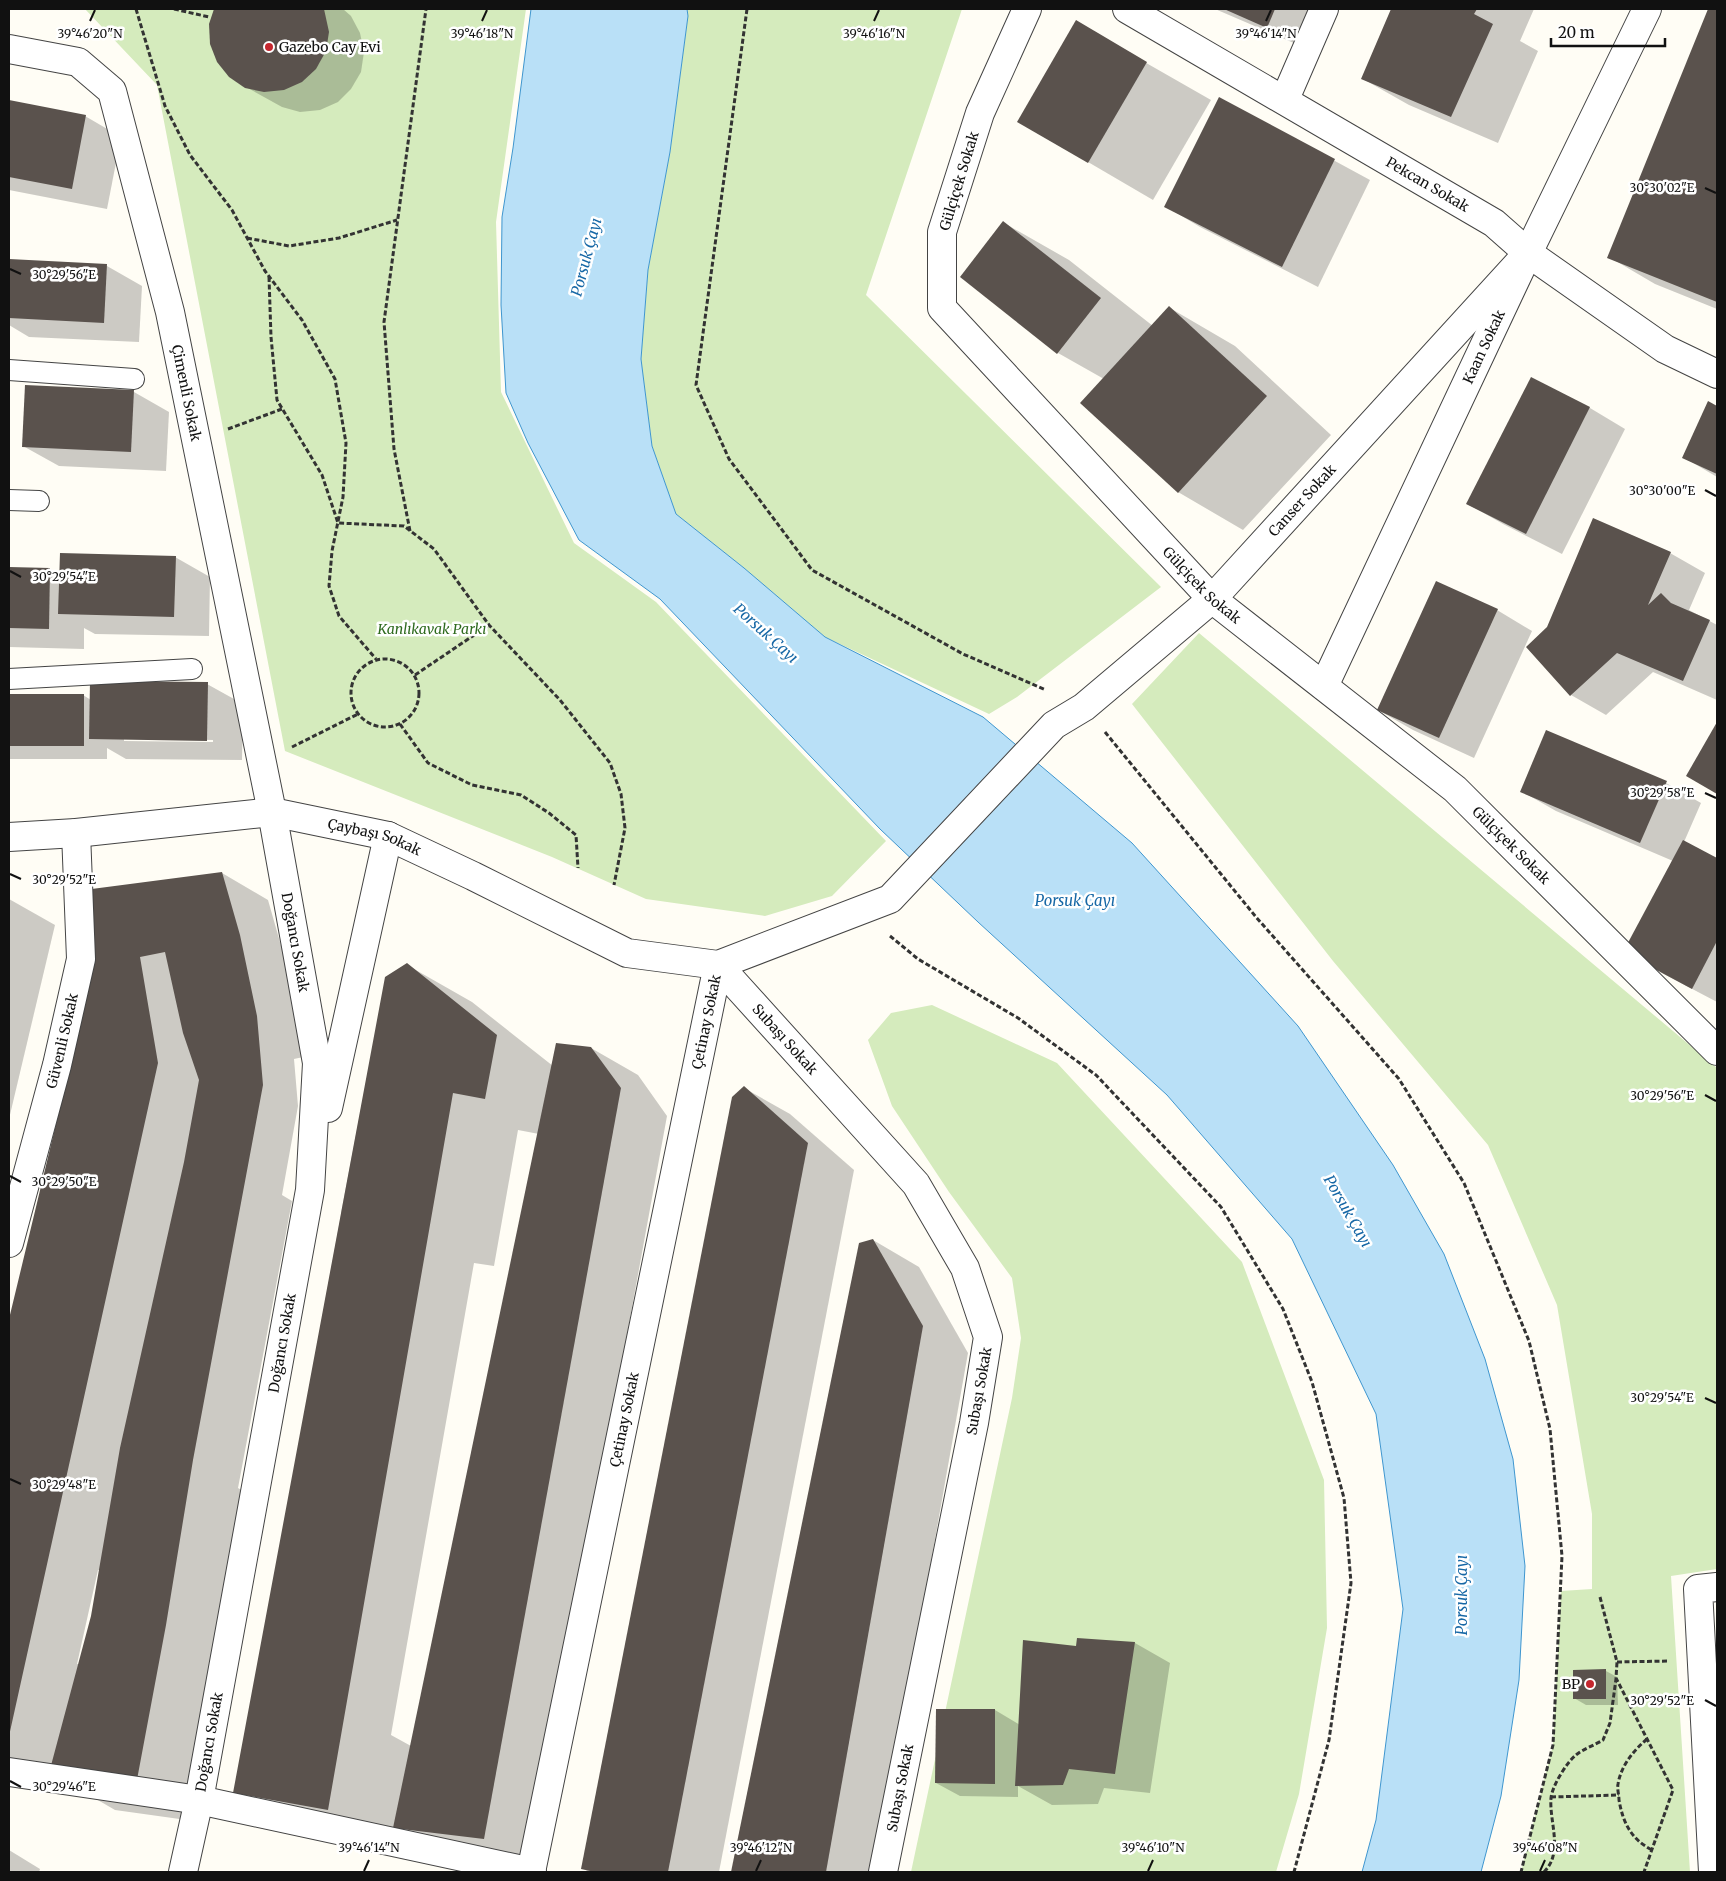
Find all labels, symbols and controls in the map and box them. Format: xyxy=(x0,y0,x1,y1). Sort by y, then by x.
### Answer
scale bar xyxy=(1551,15,1665,47)
text: 20 m xyxy=(1558,23,1595,42)
text: 39°46'20"N xyxy=(58,26,123,41)
text: 39°46'18"N xyxy=(451,26,514,41)
text: 39°46'16"N xyxy=(843,26,906,41)
text: 39°46'14"N xyxy=(1235,26,1297,41)
place label: Gazebo Cay Evi xyxy=(279,38,381,56)
marker: Gazebo Cay Evi xyxy=(263,41,275,53)
street label: Gülçiçek Sokak xyxy=(935,129,983,233)
street label: Pekcan Sokak xyxy=(1383,153,1473,216)
text: 30°30'02"E xyxy=(1630,180,1695,195)
water label: Porsuk Çayı xyxy=(566,216,606,298)
text: 30°29'56"E xyxy=(32,267,96,282)
street label: Kaan Sokak xyxy=(1459,307,1509,387)
street label: Çimenli Sokak xyxy=(168,343,205,443)
street label: Canser Sokak xyxy=(1265,460,1340,540)
text: 30°30'00"E xyxy=(1629,483,1695,498)
street label: Gülçiçek Sokak xyxy=(1159,543,1245,627)
text: 30°29'54"E xyxy=(32,569,96,584)
water label: Porsuk Çayı xyxy=(730,599,802,667)
park label: Kanlıkavak Parkı xyxy=(377,620,486,638)
text: 30°29'58"E xyxy=(1630,785,1694,800)
street label: Gülçiçek Sokak xyxy=(1468,802,1554,888)
street label: Çaybaşı Sokak xyxy=(326,815,424,859)
text: 30°29'52"E xyxy=(32,872,96,887)
street label: Doğancı Sokak xyxy=(278,891,313,994)
water label: Porsuk Çayı xyxy=(1035,891,1115,910)
street label: Çetinay Sokak xyxy=(688,973,725,1071)
street label: Güvenli Sokak xyxy=(42,991,82,1090)
street label: Subaşı Sokak xyxy=(748,1000,822,1078)
text: 30°29'56"E xyxy=(1630,1088,1694,1103)
water label: Porsuk Çayı xyxy=(1320,1171,1376,1251)
text: 30°29'50"E xyxy=(32,1174,97,1189)
street label: Doğancı Sokak xyxy=(264,1292,300,1394)
street label: Subaşı Sokak xyxy=(962,1345,996,1436)
street label: Çetinay Sokak xyxy=(606,1370,643,1468)
text: 30°29'54"E xyxy=(1630,1390,1694,1405)
text: 30°29'48"E xyxy=(32,1477,96,1492)
water label: Porsuk Çayı xyxy=(1452,1555,1471,1635)
place label: BP xyxy=(1562,1675,1580,1693)
marker: BP xyxy=(1584,1678,1596,1690)
street label: Doğancı Sokak xyxy=(191,1691,227,1793)
text: 30°29'52"E xyxy=(1630,1693,1694,1708)
street label: Subaşı Sokak xyxy=(883,1742,917,1833)
text: 30°29'46"E xyxy=(32,1779,96,1794)
text: 39°46'14"N xyxy=(338,1840,400,1855)
text: 39°46'12"N xyxy=(730,1840,793,1855)
text: 39°46'10"N xyxy=(1122,1840,1185,1855)
text: 39°46'08"N xyxy=(1513,1840,1578,1855)

